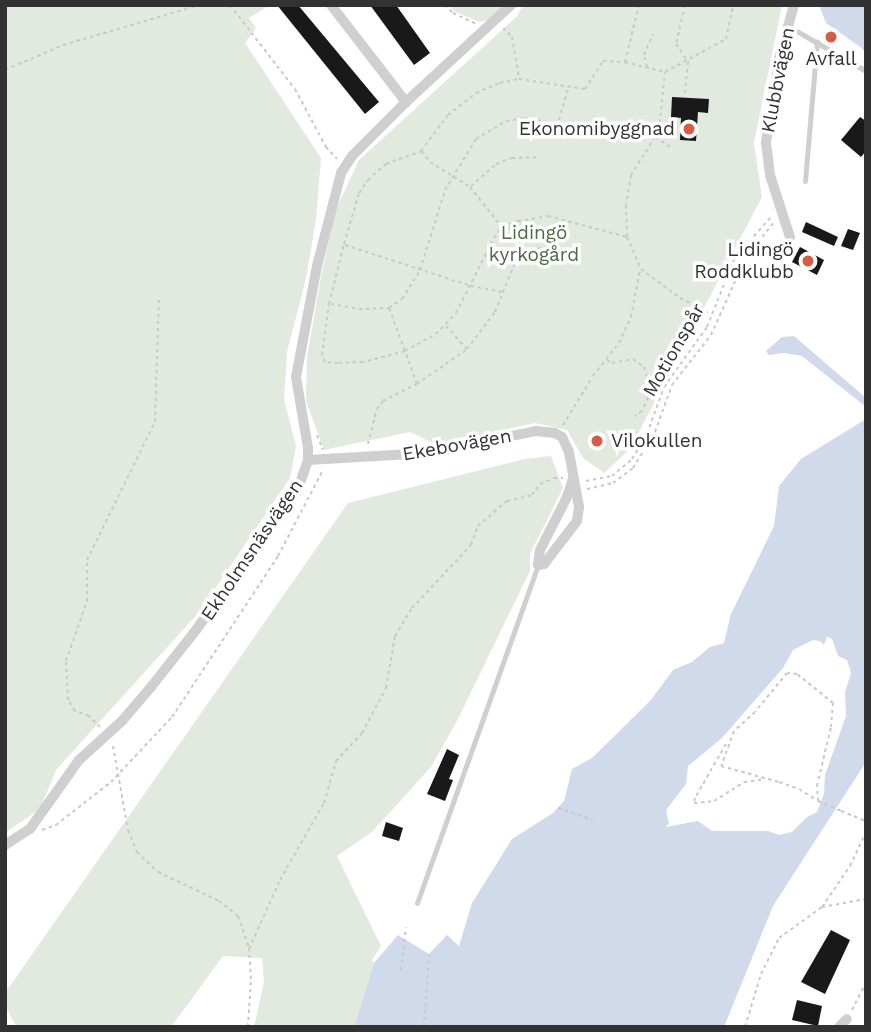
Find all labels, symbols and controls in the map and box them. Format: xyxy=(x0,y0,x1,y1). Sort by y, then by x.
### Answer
street label: Klubbvägen xyxy=(757,25,799,135)
marker: Avfall xyxy=(823,29,839,45)
place label: Avfall xyxy=(805,48,857,70)
place label: Ekonomibyggnad xyxy=(519,118,675,140)
marker: Ekonomibyggnad xyxy=(681,121,697,137)
park label: Lidingö kyrkogård xyxy=(489,222,579,266)
place label: Lidingö Roddklubb xyxy=(694,239,794,283)
marker: Lidingö Roddklubb xyxy=(800,253,816,269)
street label: Motionspår xyxy=(638,299,710,401)
street label: Ekebovägen xyxy=(401,424,513,466)
place label: Vilokullen xyxy=(611,430,702,452)
marker: Vilokullen xyxy=(589,433,605,449)
street label: Ekholmsnäsvägen xyxy=(196,475,308,625)

